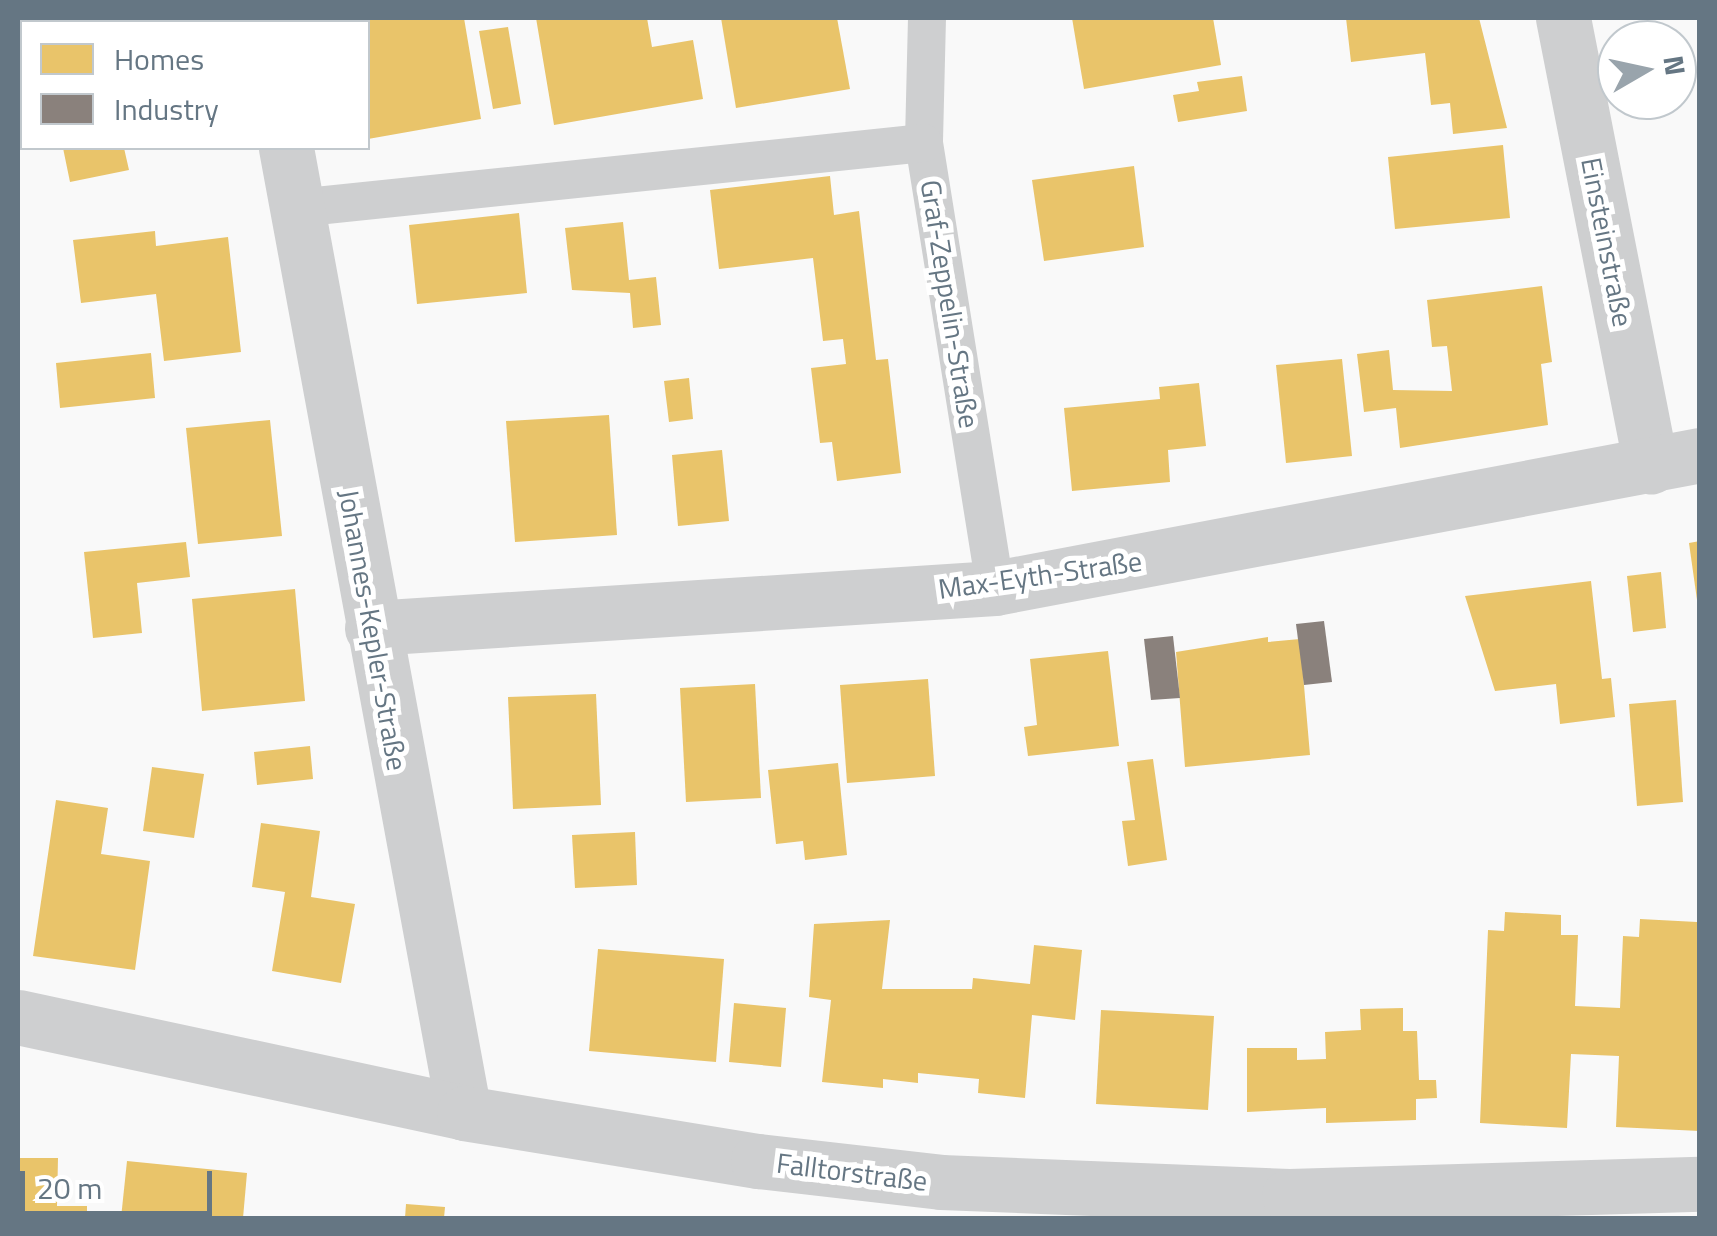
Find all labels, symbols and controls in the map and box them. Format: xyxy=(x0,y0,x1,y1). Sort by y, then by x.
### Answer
legend xyxy=(20,20,370,150)
north arrow xyxy=(1597,20,1697,120)
text: Homes xyxy=(114,36,204,82)
text: N xyxy=(1652,53,1698,78)
text: Industry xyxy=(114,86,219,132)
street label: Einsteinstraße xyxy=(1574,155,1640,329)
street label: Graf-Zeppelin-Straße xyxy=(914,177,986,431)
street label: Johannes-Kepler-Straße xyxy=(332,487,414,773)
street label: Max-Eyth-Straße xyxy=(936,544,1144,606)
street label: Falltorstraße xyxy=(775,1146,929,1198)
scale bar xyxy=(25,1151,218,1213)
text: 20 m xyxy=(37,1165,102,1211)

